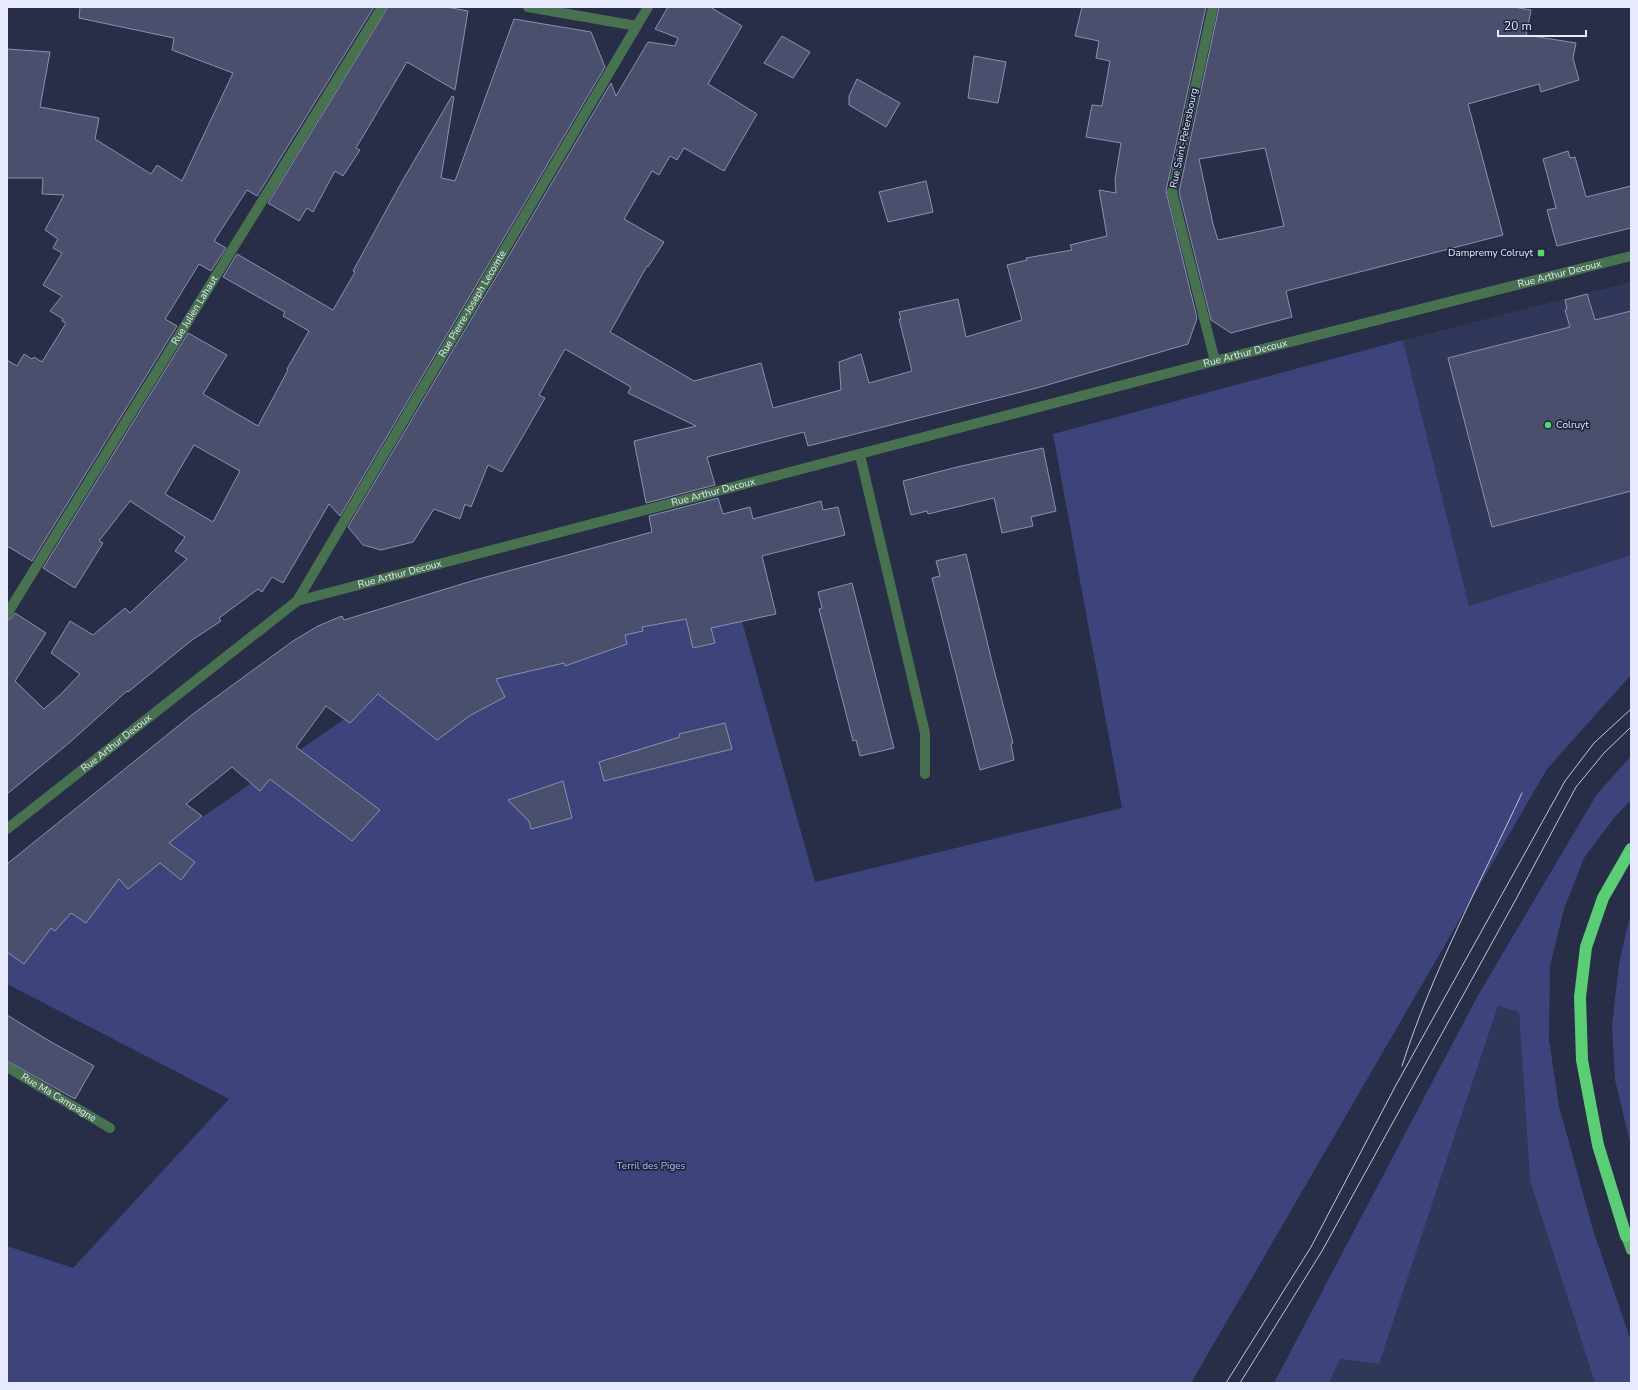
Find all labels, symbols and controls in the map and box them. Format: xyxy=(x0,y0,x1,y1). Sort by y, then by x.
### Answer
scale bar xyxy=(1498,12,1586,38)
text: 20 m xyxy=(1504,18,1532,34)
street label: Rue Saint-Petersbourg xyxy=(1167,86,1201,189)
place label: Dampremy Colruyt xyxy=(1448,246,1533,260)
street label: Rue Pierre-Joseph Lecomte xyxy=(435,248,510,360)
marker: Dampremy Colruyt xyxy=(1536,248,1546,258)
street label: Rue Arthur Decoux xyxy=(1516,257,1604,291)
street label: Rue Julien Lahaut xyxy=(168,273,222,348)
street label: Rue Arthur Decoux xyxy=(1202,336,1289,371)
place label: Colruyt xyxy=(1556,418,1589,432)
marker: Colruyt xyxy=(1543,420,1553,430)
street label: Rue Arthur Decoux xyxy=(670,474,757,510)
street label: Rue Arthur Decoux xyxy=(356,556,444,592)
street label: Rue Arthur Decoux xyxy=(78,711,155,775)
street label: Rue Ma Campagne xyxy=(18,1070,99,1125)
park label: Terril des Piges xyxy=(617,1159,686,1173)

